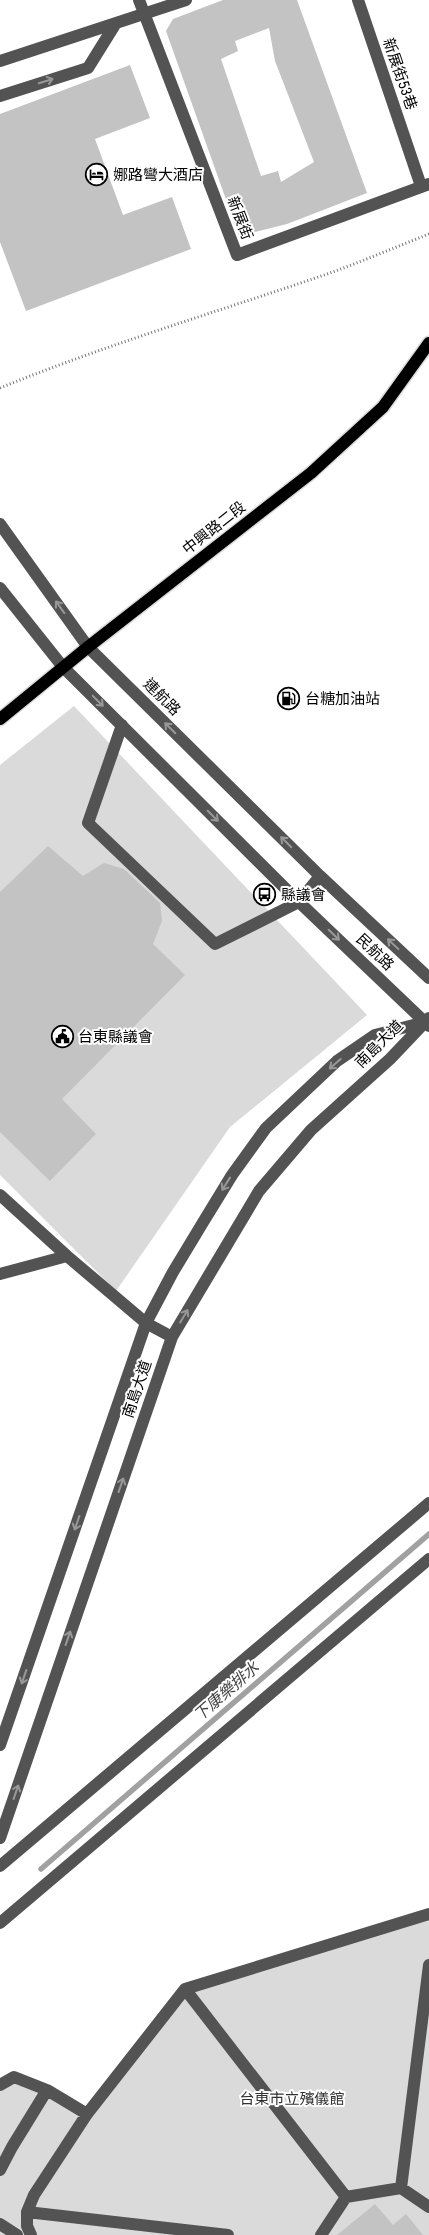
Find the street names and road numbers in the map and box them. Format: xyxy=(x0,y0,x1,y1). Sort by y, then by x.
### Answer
street label: 新展街53巷 xyxy=(379,36,421,112)
street label: 新展街 xyxy=(224,194,256,242)
street label: 中興路二段 xyxy=(179,498,249,558)
street label: 連航路 xyxy=(140,675,184,719)
street label: 民航路 xyxy=(353,930,397,974)
street label: 南島大道 xyxy=(351,1016,407,1072)
street label: 南島大道 xyxy=(119,1358,155,1420)

